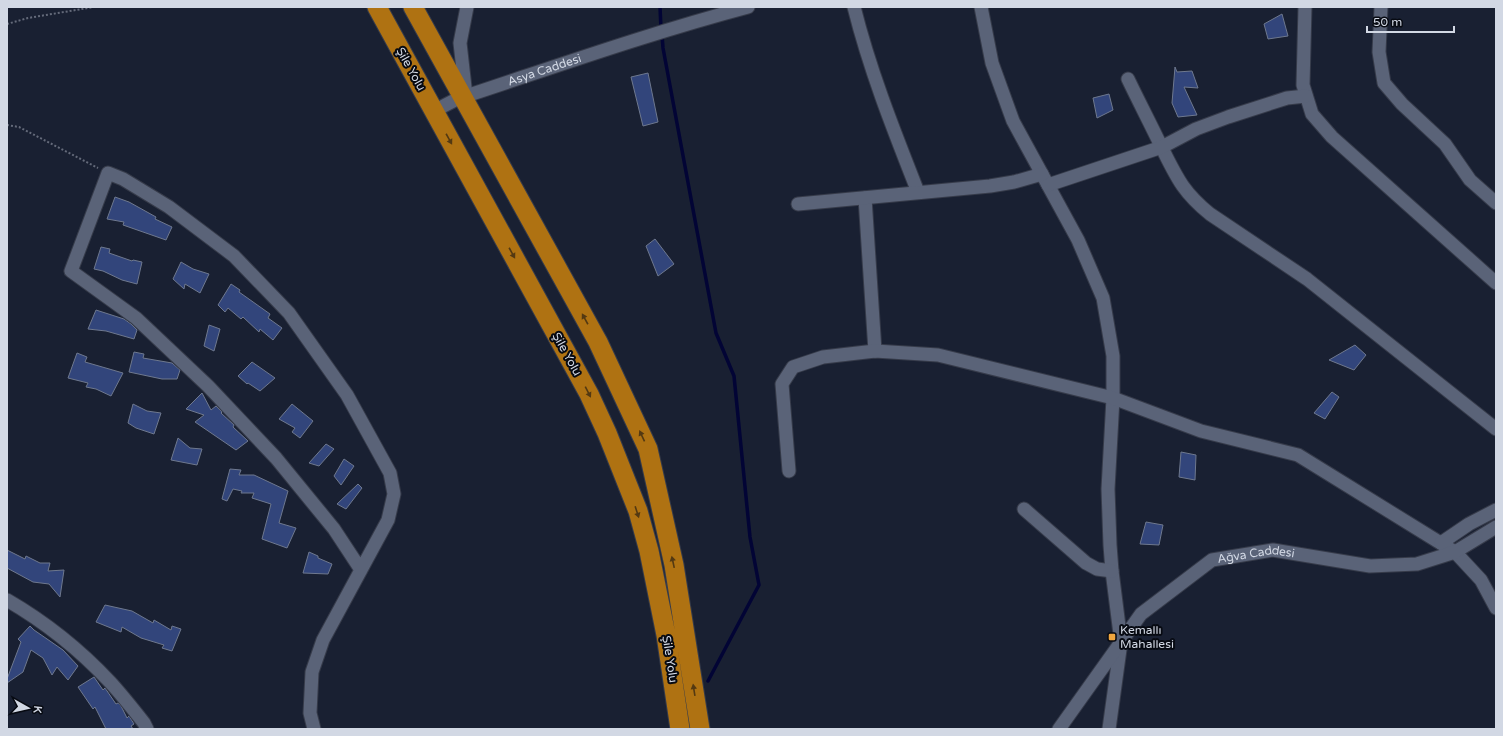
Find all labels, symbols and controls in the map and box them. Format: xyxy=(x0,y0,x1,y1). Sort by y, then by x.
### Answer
scale bar xyxy=(1367,8,1454,34)
text: 50 m xyxy=(1373,15,1402,29)
street label: Şile Yolu xyxy=(393,45,429,93)
street label: Asya Caddesi xyxy=(506,51,583,89)
one-way arrow xyxy=(446,134,453,145)
one-way arrow xyxy=(509,248,515,259)
one-way arrow xyxy=(582,313,589,325)
street label: Şile Yolu xyxy=(549,330,585,378)
one-way arrow xyxy=(584,386,591,398)
one-way arrow xyxy=(639,431,645,442)
one-way arrow xyxy=(635,506,641,518)
street label: Ağva Caddesi xyxy=(1216,543,1296,566)
one-way arrow xyxy=(670,556,676,568)
place label: Kemallı Mahallesi xyxy=(1120,623,1174,651)
marker: Kemallı Mahallesi xyxy=(1107,632,1117,642)
street label: Şile Yolu xyxy=(659,634,681,684)
one-way arrow xyxy=(691,684,697,697)
north arrow xyxy=(8,688,48,728)
text: K xyxy=(30,705,44,714)

